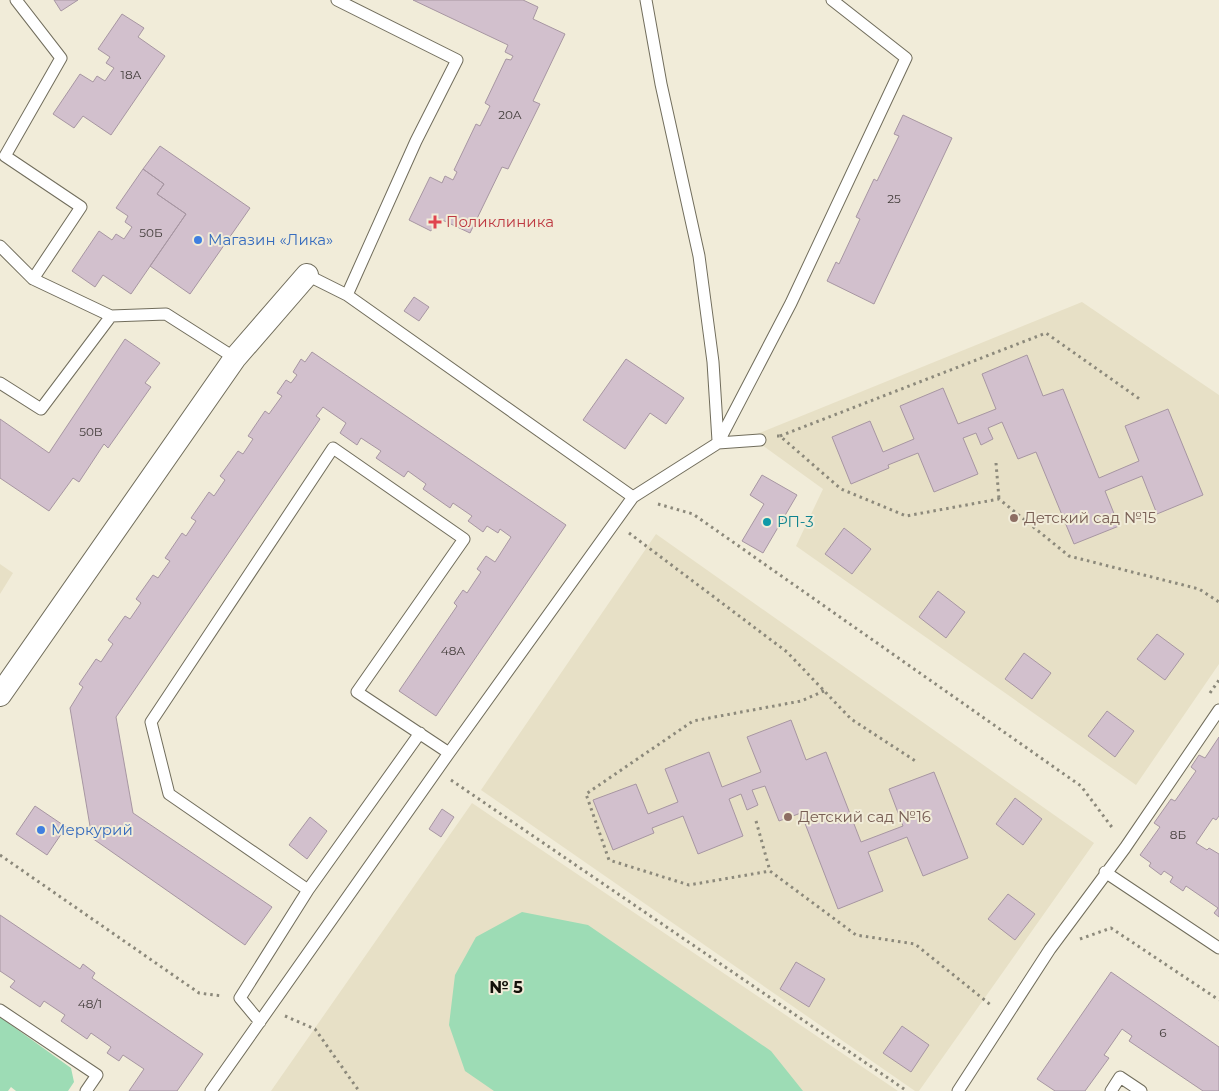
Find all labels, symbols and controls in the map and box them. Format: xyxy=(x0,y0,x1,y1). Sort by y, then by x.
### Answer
house number: 18А xyxy=(121,67,141,82)
house number: 20А xyxy=(498,107,522,122)
house number: 25 xyxy=(887,191,901,206)
place label: Поликлиника xyxy=(446,212,554,231)
marker: Поликлиника xyxy=(428,215,442,229)
house number: 50Б xyxy=(139,225,163,240)
place label: Магазин «Лика» xyxy=(208,230,333,249)
marker: Магазин «Лика» xyxy=(192,234,204,246)
house number: 50В xyxy=(79,424,103,439)
place label: Детский сад №15 xyxy=(1024,508,1156,527)
place label: РП-3 xyxy=(777,512,814,531)
marker: Детский сад №15 xyxy=(1008,512,1020,524)
marker: РП-3 xyxy=(761,516,773,528)
house number: 48А xyxy=(441,643,465,658)
place label: Детский сад №16 xyxy=(798,807,931,826)
marker: Детский сад №16 xyxy=(782,811,794,823)
place label: Меркурий xyxy=(51,820,133,839)
marker: Меркурий xyxy=(35,824,47,836)
house number: 8Б xyxy=(1170,827,1186,842)
district label: № 5 xyxy=(489,978,523,997)
house number: 48/1 xyxy=(78,996,102,1011)
house number: 6 xyxy=(1159,1025,1167,1040)

